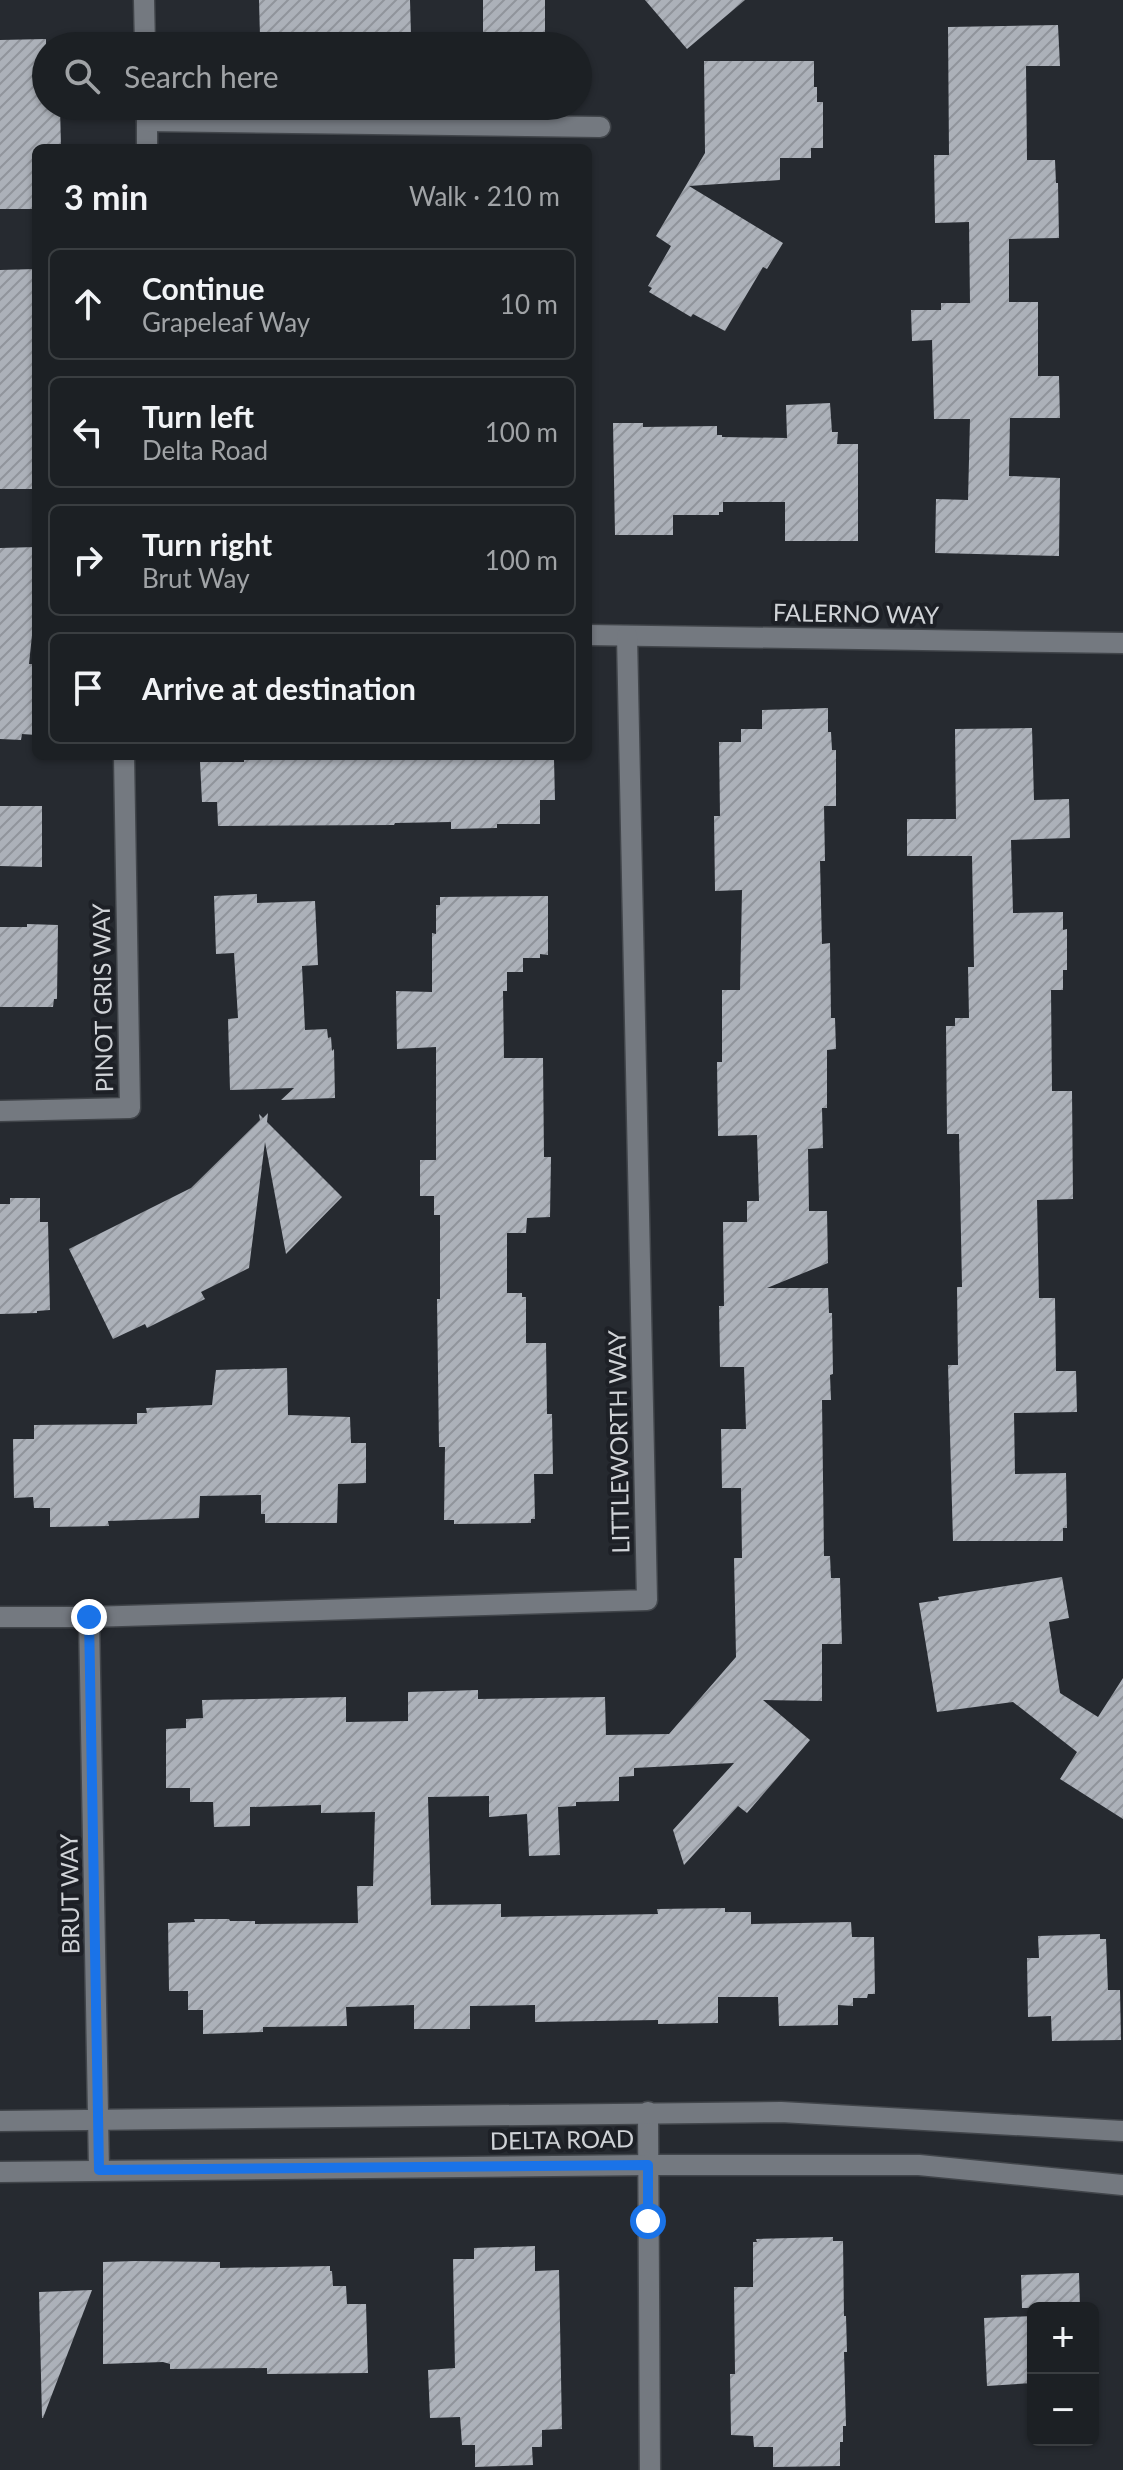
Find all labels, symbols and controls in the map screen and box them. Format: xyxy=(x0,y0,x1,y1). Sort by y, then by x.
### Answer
search box xyxy=(32,32,592,120)
icon: search xyxy=(60,54,104,98)
text: Search here xyxy=(124,58,279,94)
text: 3 min xyxy=(64,176,148,217)
text: Walk · 210 m xyxy=(409,180,560,212)
text: Continue xyxy=(142,270,265,306)
icon: ahead xyxy=(66,282,110,326)
text: 10 m xyxy=(500,288,558,320)
text: Grapeleaf Way xyxy=(142,306,310,338)
text: Turn left xyxy=(142,398,254,434)
icon: left xyxy=(66,410,110,454)
text: 100 m xyxy=(485,416,558,448)
text: Delta Road xyxy=(142,434,268,466)
text: Turn right xyxy=(142,526,272,562)
icon: right xyxy=(66,538,110,582)
text: 100 m xyxy=(485,544,558,576)
text: Brut Way xyxy=(142,562,250,594)
street label: FALERNO WAY xyxy=(773,597,939,629)
icon: arrive xyxy=(66,666,110,710)
text: Arrive at destination xyxy=(142,670,416,706)
street label: PINOT GRIS WAY xyxy=(86,903,118,1093)
street label: LITTLEWORTH WAY xyxy=(602,1330,634,1554)
route end xyxy=(71,1599,107,1635)
street label: BRUT WAY xyxy=(53,1833,85,1955)
street label: DELTA ROAD xyxy=(490,2123,634,2155)
route start xyxy=(630,2203,666,2239)
map controls xyxy=(1027,2302,1099,2446)
button: + xyxy=(1027,2302,1099,2374)
button: − xyxy=(1027,2374,1099,2446)

